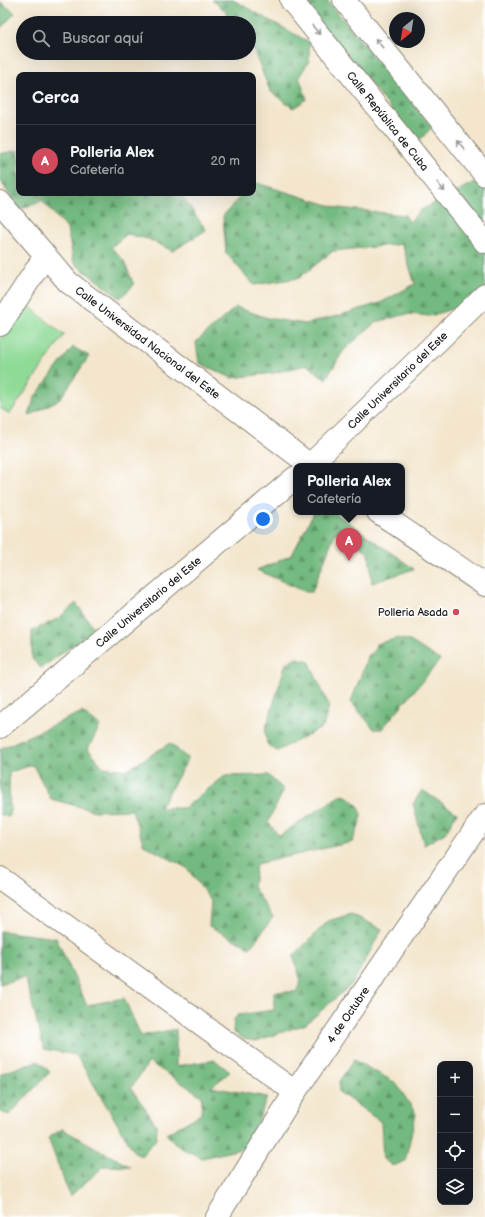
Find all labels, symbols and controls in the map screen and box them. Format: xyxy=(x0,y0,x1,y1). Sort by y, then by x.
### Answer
north arrow xyxy=(389,12,425,48)
search box xyxy=(16,16,256,60)
one-way arrow xyxy=(311,25,320,36)
icon: search xyxy=(30,27,52,49)
text: Buscar aquí xyxy=(62,29,143,48)
one-way arrow xyxy=(375,38,384,49)
street label: Calle República de Cuba xyxy=(344,69,432,173)
text: Cerca xyxy=(32,88,79,108)
one-way arrow xyxy=(456,139,465,150)
text: Polleria Alex xyxy=(70,143,154,162)
text: A xyxy=(41,153,49,169)
text: 20 m xyxy=(210,153,240,169)
text: Cafetería xyxy=(70,162,124,178)
one-way arrow xyxy=(436,181,445,192)
street label: Calle Universidad Nacional del Este xyxy=(73,283,223,402)
street label: Calle Universitario del Este xyxy=(345,328,450,432)
popup xyxy=(293,463,405,515)
text: Polleria Alex xyxy=(307,472,391,491)
text: Cafetería xyxy=(307,491,361,507)
your location xyxy=(253,509,273,529)
pin: A xyxy=(336,528,362,561)
street label: Calle Universitario del Este xyxy=(93,553,204,650)
place label: Polleria Asada xyxy=(378,606,448,619)
marker: Polleria Asada xyxy=(451,607,461,617)
street label: 4 de Octubre xyxy=(324,984,372,1045)
map controls xyxy=(437,1061,473,1205)
button: + xyxy=(437,1061,473,1097)
button: − xyxy=(437,1097,473,1133)
button: locate xyxy=(437,1133,473,1169)
button: layers xyxy=(437,1169,473,1205)

